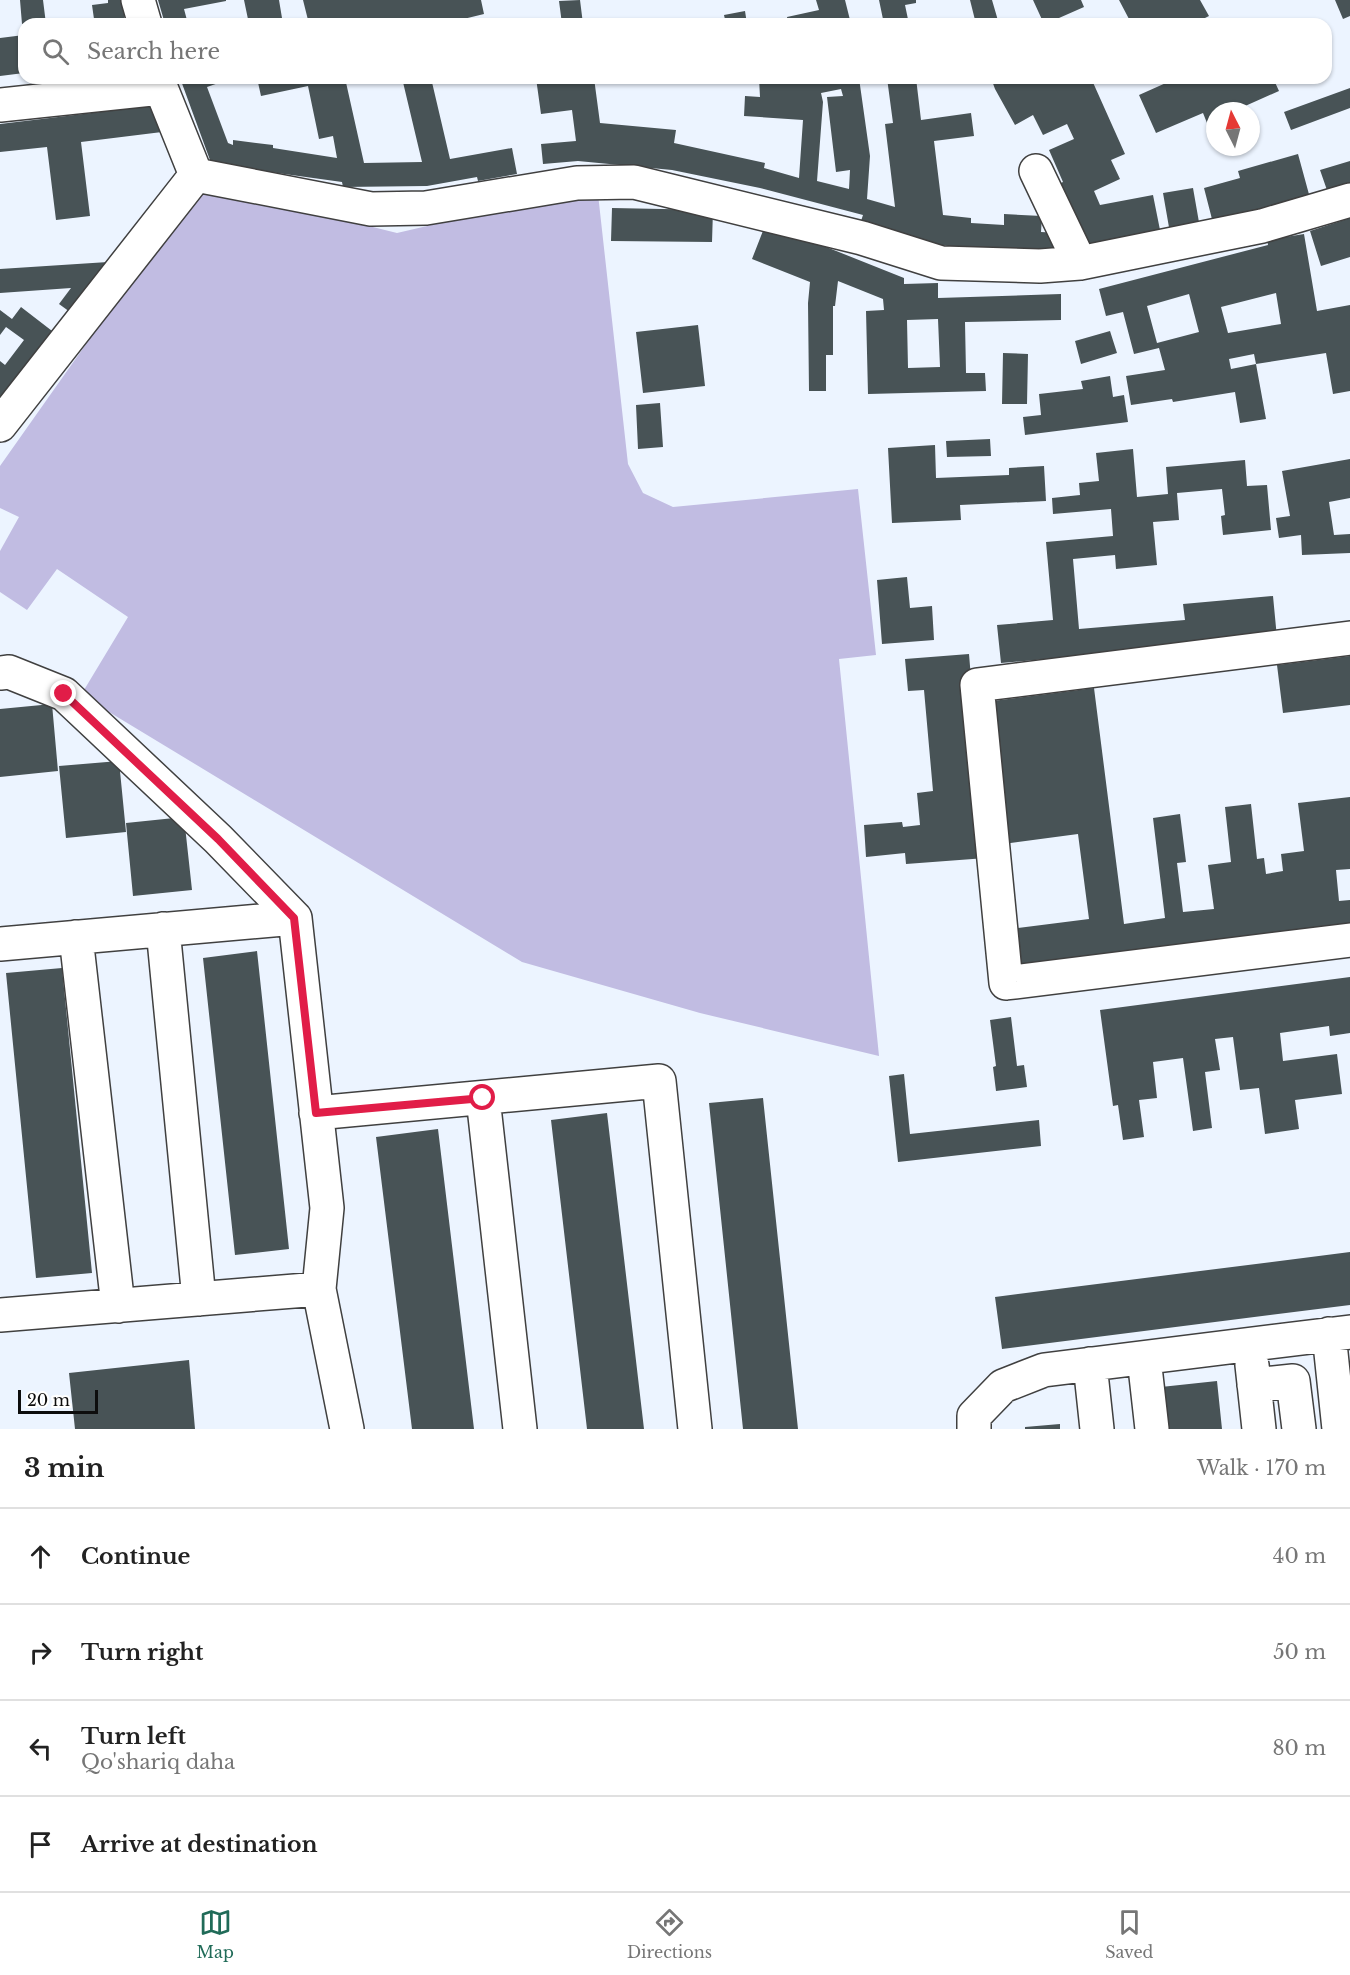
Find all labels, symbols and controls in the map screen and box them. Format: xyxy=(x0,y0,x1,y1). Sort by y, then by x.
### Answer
search box xyxy=(18,18,1332,84)
icon: search xyxy=(39,35,72,68)
text: Search here xyxy=(87,38,220,65)
north arrow xyxy=(1206,102,1260,156)
route end xyxy=(50,680,76,706)
route start xyxy=(469,1084,495,1110)
scale bar xyxy=(18,1387,98,1414)
text: 20 m xyxy=(27,1390,70,1410)
text: 3 min xyxy=(24,1452,105,1484)
text: Walk · 170 m xyxy=(1197,1456,1326,1480)
icon: ahead xyxy=(24,1540,57,1573)
text: Continue xyxy=(81,1543,190,1570)
text: 40 m xyxy=(1273,1544,1326,1568)
icon: right xyxy=(24,1636,57,1669)
text: Turn right xyxy=(81,1639,203,1666)
text: 50 m xyxy=(1273,1640,1326,1664)
text: Turn left xyxy=(81,1723,186,1750)
icon: left xyxy=(24,1732,57,1765)
text: 80 m xyxy=(1272,1736,1326,1760)
text: Qo'shariq daha xyxy=(81,1750,235,1774)
icon: arrive xyxy=(24,1828,57,1861)
text: Arrive at destination xyxy=(81,1831,318,1858)
tab: Map xyxy=(197,1906,234,1962)
tab: Directions xyxy=(627,1906,712,1962)
tab: Saved xyxy=(1105,1906,1153,1962)

